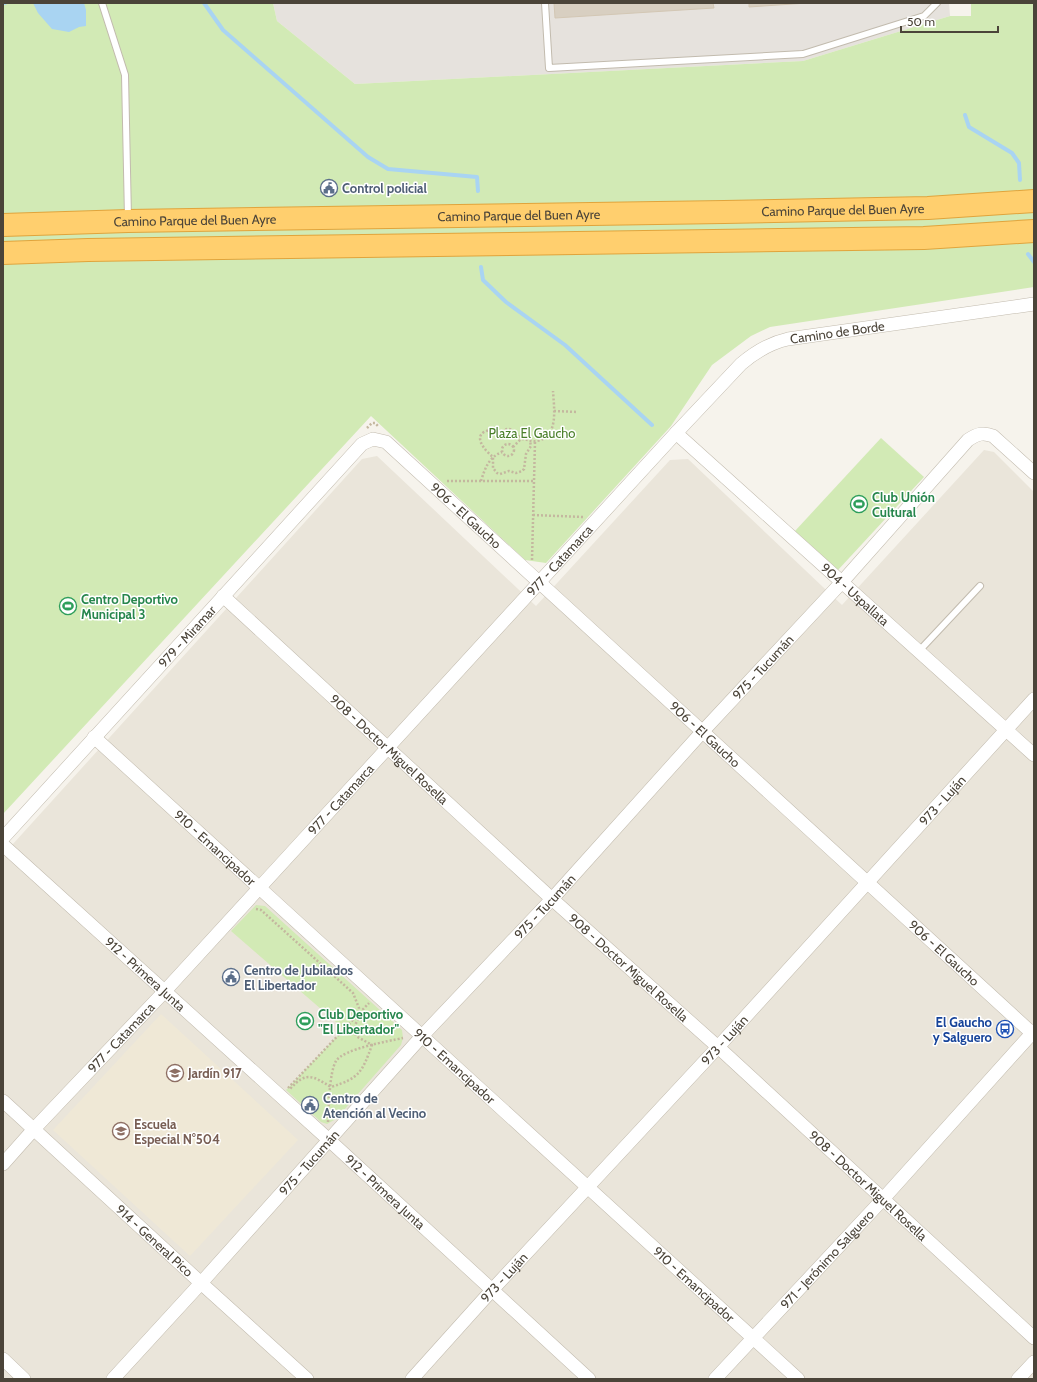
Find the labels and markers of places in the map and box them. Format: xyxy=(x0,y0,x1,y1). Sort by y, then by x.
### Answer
public building icon: Control policial xyxy=(319,178,339,198)
place label: Control policial xyxy=(342,180,428,196)
place label: Club Unión Cultural xyxy=(872,489,935,520)
sports icon: Club Unión Cultural xyxy=(849,494,869,514)
place label: Centro Deportivo Municipal 3 xyxy=(81,591,179,622)
sports icon: Centro Deportivo Municipal 3 xyxy=(58,596,78,616)
place label: Centro de Jubilados El Libertador xyxy=(244,962,354,993)
public building icon: Centro de Jubilados El Libertador xyxy=(221,967,241,987)
place label: Club Deportivo "El Libertador" xyxy=(318,1006,404,1037)
sports icon: Club Deportivo "El Libertador" xyxy=(295,1011,315,1031)
place label: El Gaucho y Salguero xyxy=(933,1014,993,1045)
bus stop icon: El Gaucho y Salguero xyxy=(995,1019,1015,1039)
school or university icon: Jardín 917 xyxy=(165,1063,185,1083)
place label: Jardín 917 xyxy=(187,1065,242,1081)
place label: Centro de Atención al Vecino xyxy=(323,1090,427,1121)
public building icon: Centro de Atención al Vecino xyxy=(300,1095,320,1115)
place label: Escuela Especial N°504 xyxy=(134,1116,220,1147)
school or university icon: Escuela Especial N°504 xyxy=(111,1121,131,1141)

